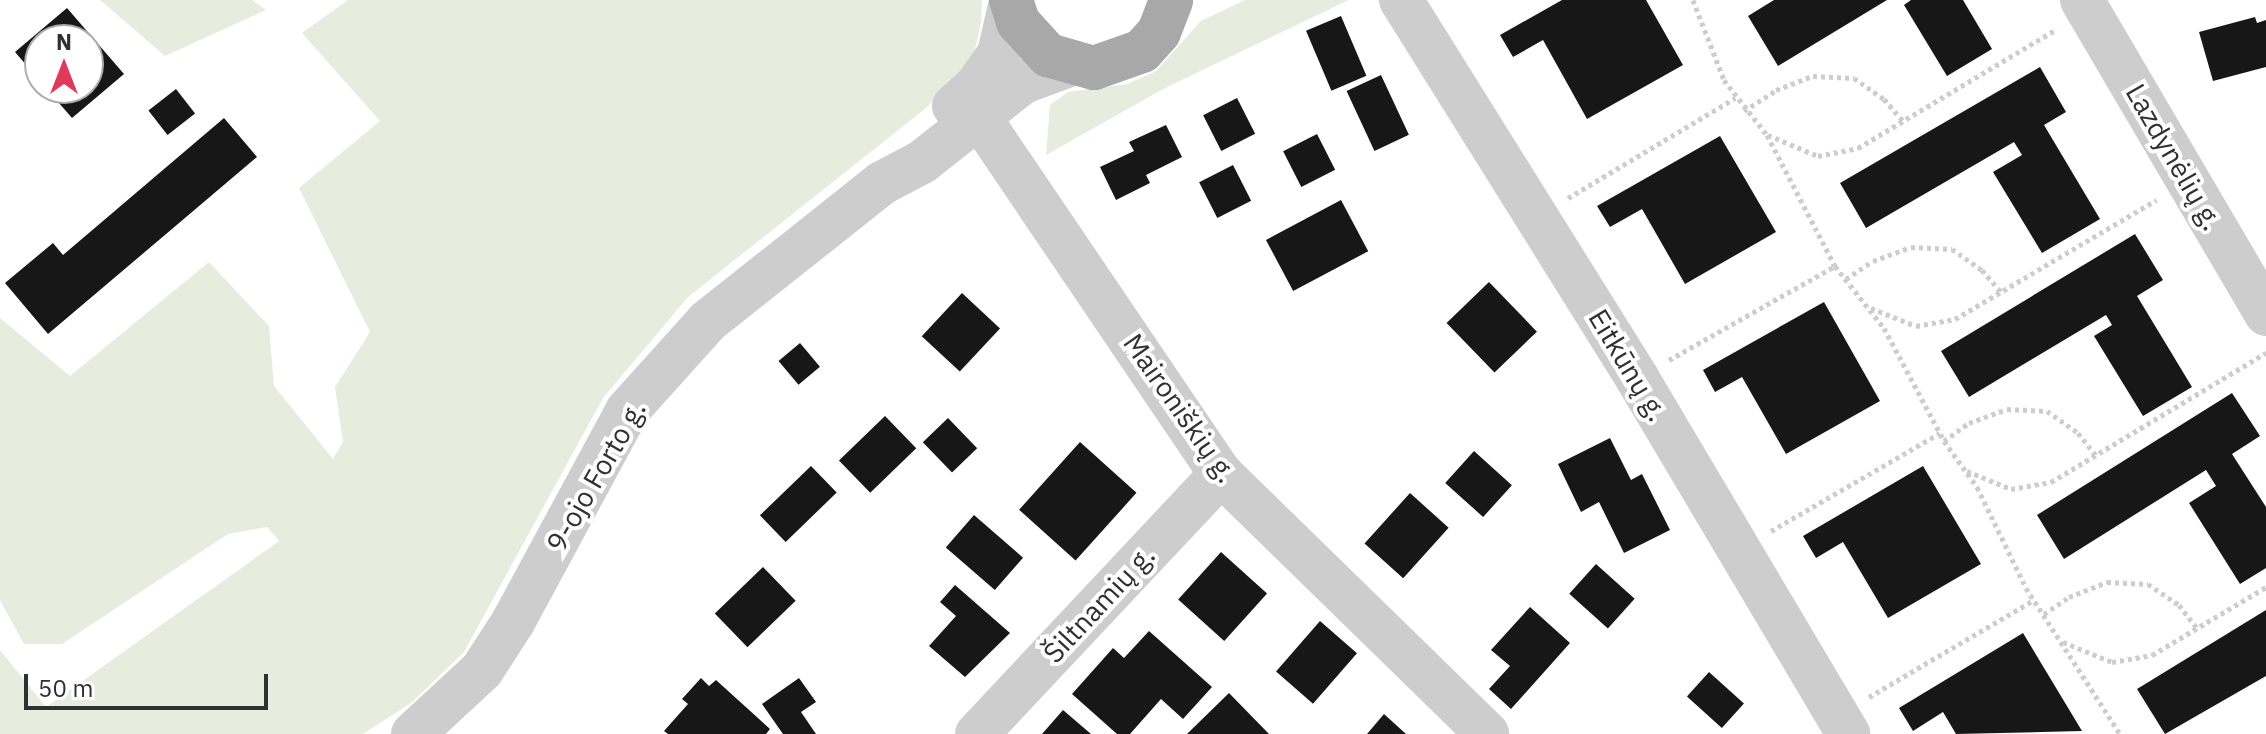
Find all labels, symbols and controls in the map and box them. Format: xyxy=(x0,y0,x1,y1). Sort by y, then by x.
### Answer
north arrow xyxy=(24,24,104,104)
text: N xyxy=(56,27,72,56)
street label: Lazdynėlių g. xyxy=(2119,78,2229,236)
street label: Eitkūnų g. xyxy=(1581,303,1675,427)
street label: Maironiškių g. xyxy=(1116,327,1244,489)
street label: 9-ojo Forto g. xyxy=(539,394,653,558)
street label: Šiltnamių g. xyxy=(1036,538,1162,670)
scale bar xyxy=(28,658,272,708)
text: 50 m xyxy=(38,672,93,704)

